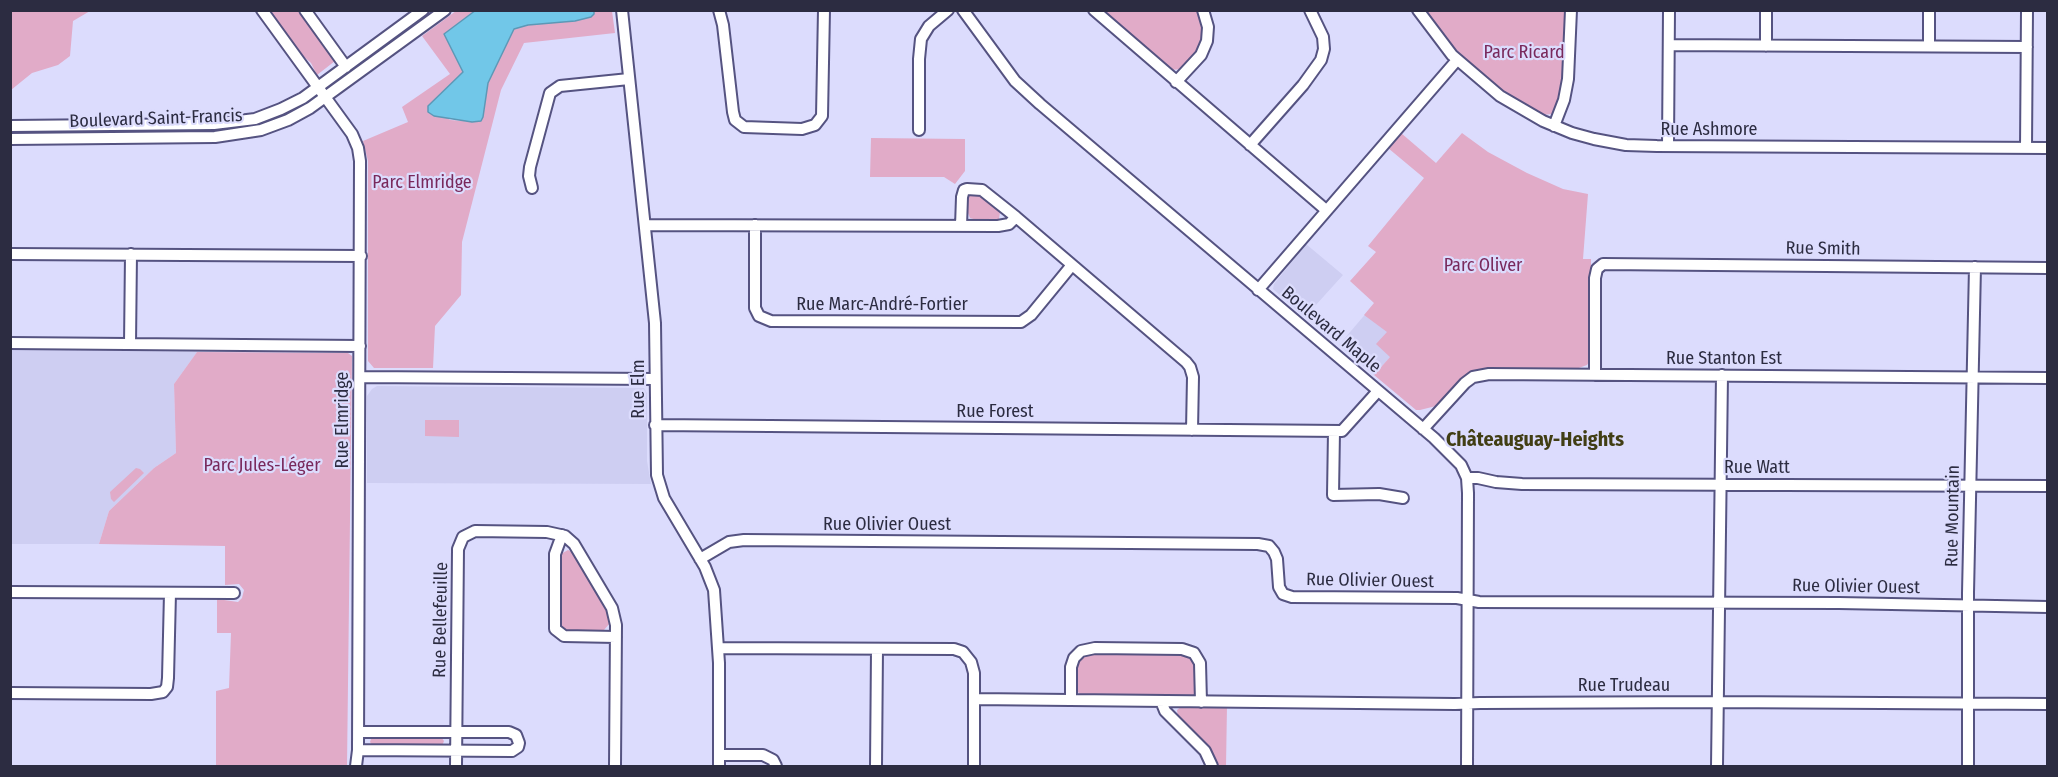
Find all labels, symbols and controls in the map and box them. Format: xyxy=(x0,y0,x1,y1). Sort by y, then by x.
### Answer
park label: Parc Ricard xyxy=(1483,42,1565,64)
street label: Boulevard Saint-Francis xyxy=(69,105,243,133)
street label: Rue Ashmore xyxy=(1661,119,1757,141)
park label: Parc Elmridge xyxy=(372,172,472,194)
street label: Rue Smith xyxy=(1785,238,1861,260)
park label: Parc Oliver xyxy=(1444,255,1522,277)
street label: Boulevard Maple xyxy=(1277,282,1385,378)
street label: Rue Marc-André-Fortier xyxy=(796,294,968,316)
street label: Rue Stanton Est xyxy=(1666,348,1782,370)
street label: Rue Elm xyxy=(628,359,650,419)
street label: Rue Elmridge xyxy=(332,372,354,468)
street label: Rue Forest xyxy=(956,401,1034,423)
district label: Châteauguay-Heights xyxy=(1446,428,1624,452)
park label: Parc Jules-Léger xyxy=(204,455,320,477)
street label: Rue Watt xyxy=(1724,457,1790,479)
street label: Rue Mountain xyxy=(1941,465,1965,567)
street label: Rue Olivier Ouest xyxy=(823,514,951,536)
street label: Rue Bellefeuille xyxy=(429,562,453,678)
street label: Rue Olivier Ouest xyxy=(1306,569,1434,593)
street label: Rue Olivier Ouest xyxy=(1792,575,1920,599)
street label: Rue Trudeau xyxy=(1578,675,1670,697)

